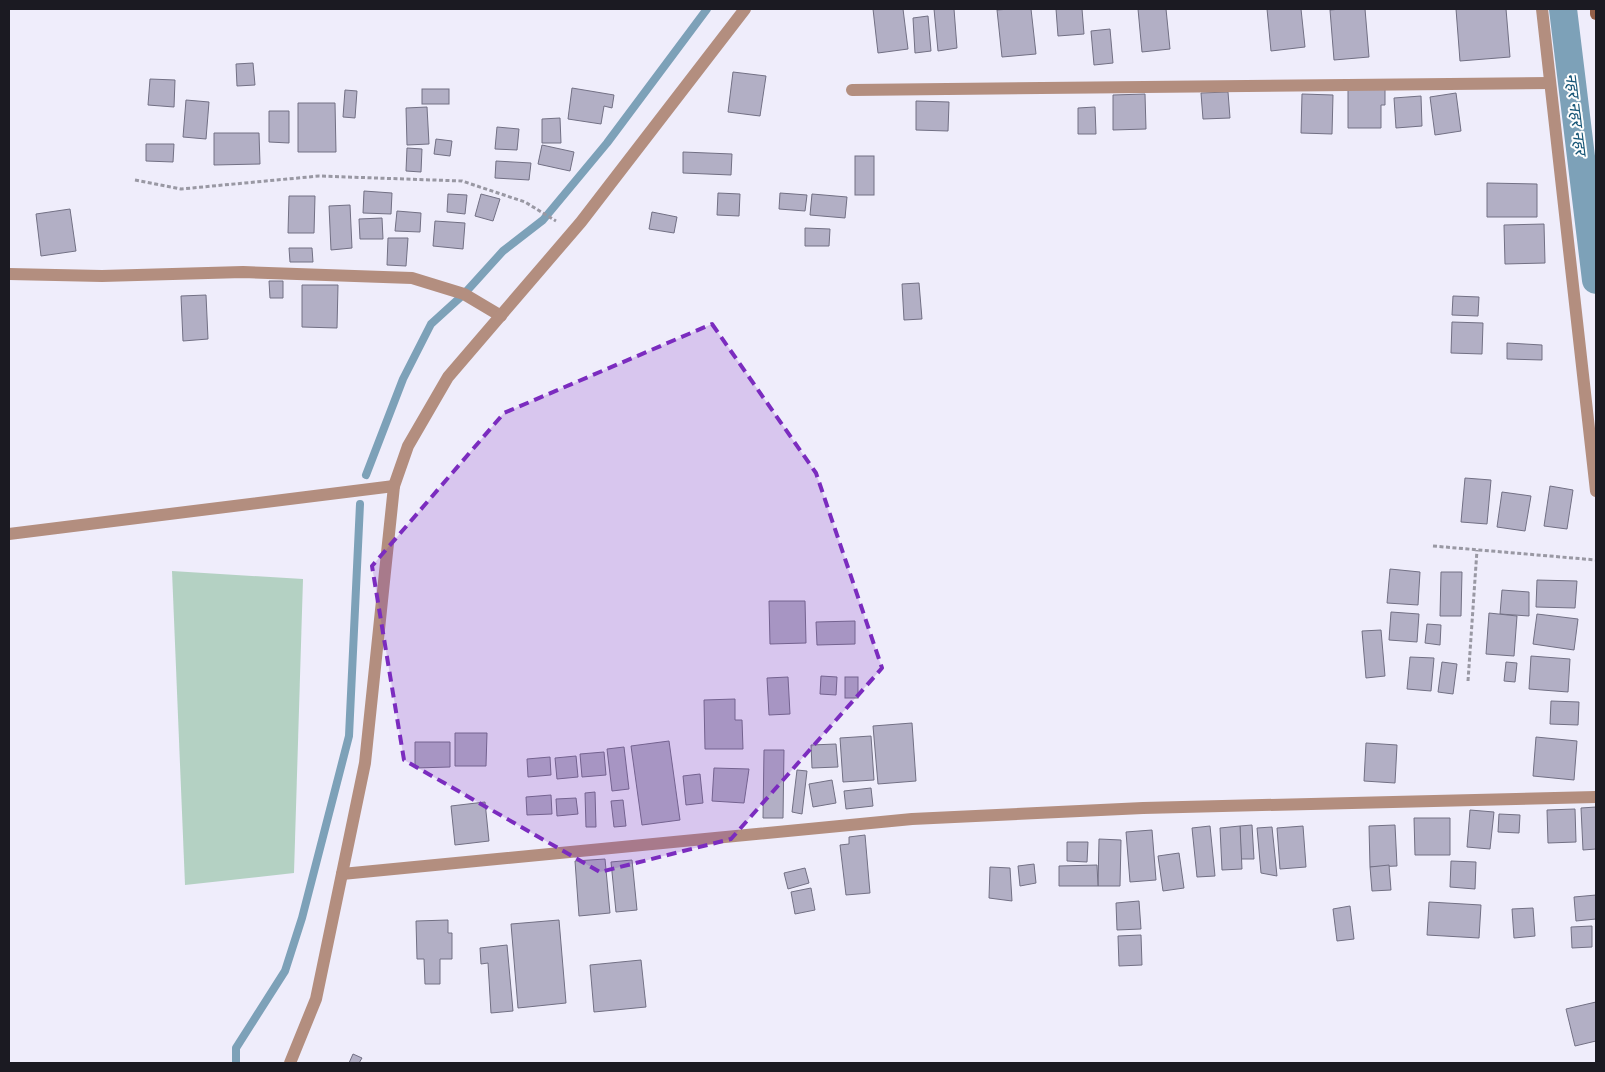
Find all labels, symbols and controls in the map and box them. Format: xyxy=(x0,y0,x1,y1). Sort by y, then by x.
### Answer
water label: नहर नहर नहर xyxy=(1562,72,1591,159)

